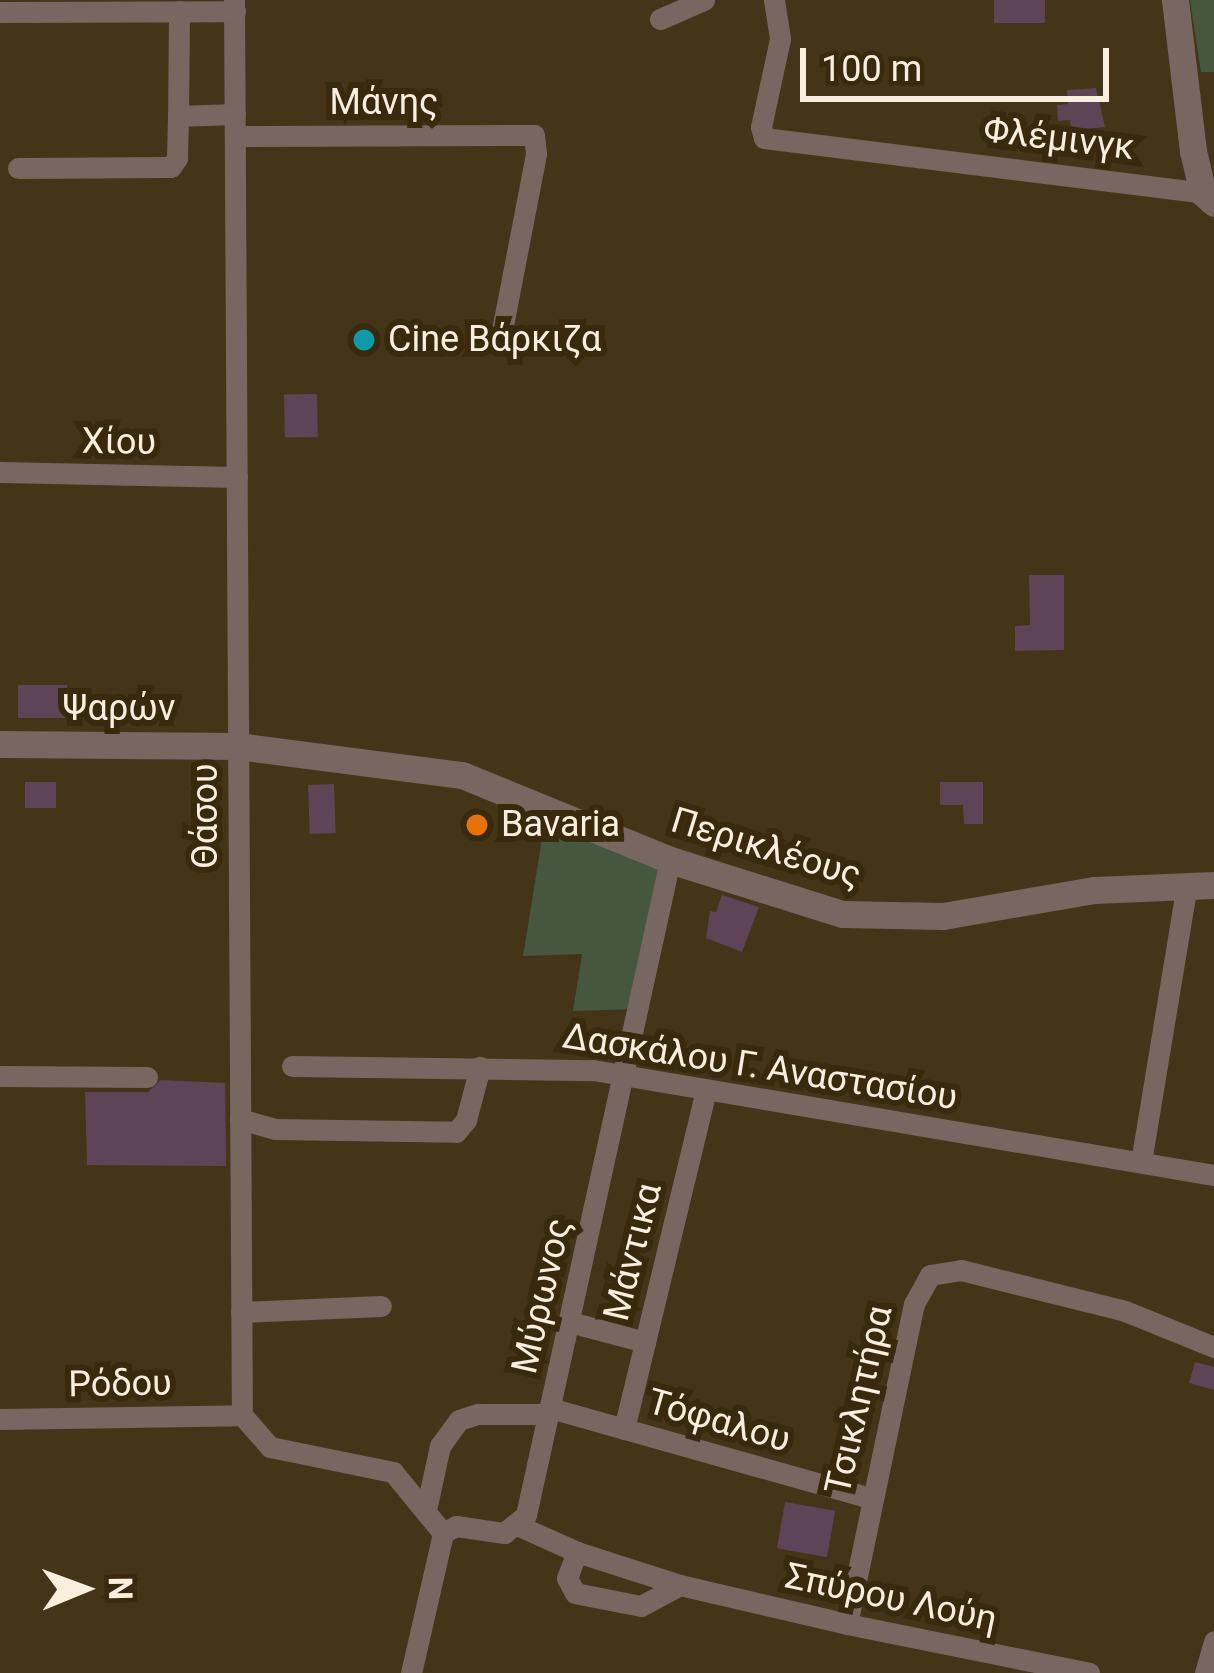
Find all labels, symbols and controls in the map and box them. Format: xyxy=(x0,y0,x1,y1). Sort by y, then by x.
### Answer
scale bar xyxy=(806,24,1115,98)
text: 100 m xyxy=(821,48,922,90)
street label: Μάνης xyxy=(329,81,439,125)
street label: Φλέμινγκ xyxy=(981,108,1137,170)
place label: Cine Βάρκιζα xyxy=(388,318,601,362)
marker: Cine Βάρκιζα xyxy=(351,327,377,353)
street label: Χίου xyxy=(81,420,157,464)
street label: Ψαρών xyxy=(63,687,175,731)
street label: Θάσου xyxy=(184,763,228,869)
street label: Περικλέους xyxy=(666,799,866,897)
place label: Bavaria xyxy=(501,803,620,847)
marker: Bavaria xyxy=(464,812,490,838)
street label: Δασκάλου Γ. Αναστασίου xyxy=(560,1014,960,1120)
street label: Μάντικα xyxy=(595,1179,671,1325)
street label: Μύρωνος xyxy=(503,1214,581,1378)
street label: Τσικλητήρα xyxy=(816,1302,902,1498)
street label: Ρόδου xyxy=(68,1361,172,1407)
street label: Τόφαλου xyxy=(643,1380,795,1462)
north arrow xyxy=(24,1529,144,1649)
street label: Σπύρου Λούη xyxy=(781,1555,1001,1641)
text: N xyxy=(101,1576,140,1600)

